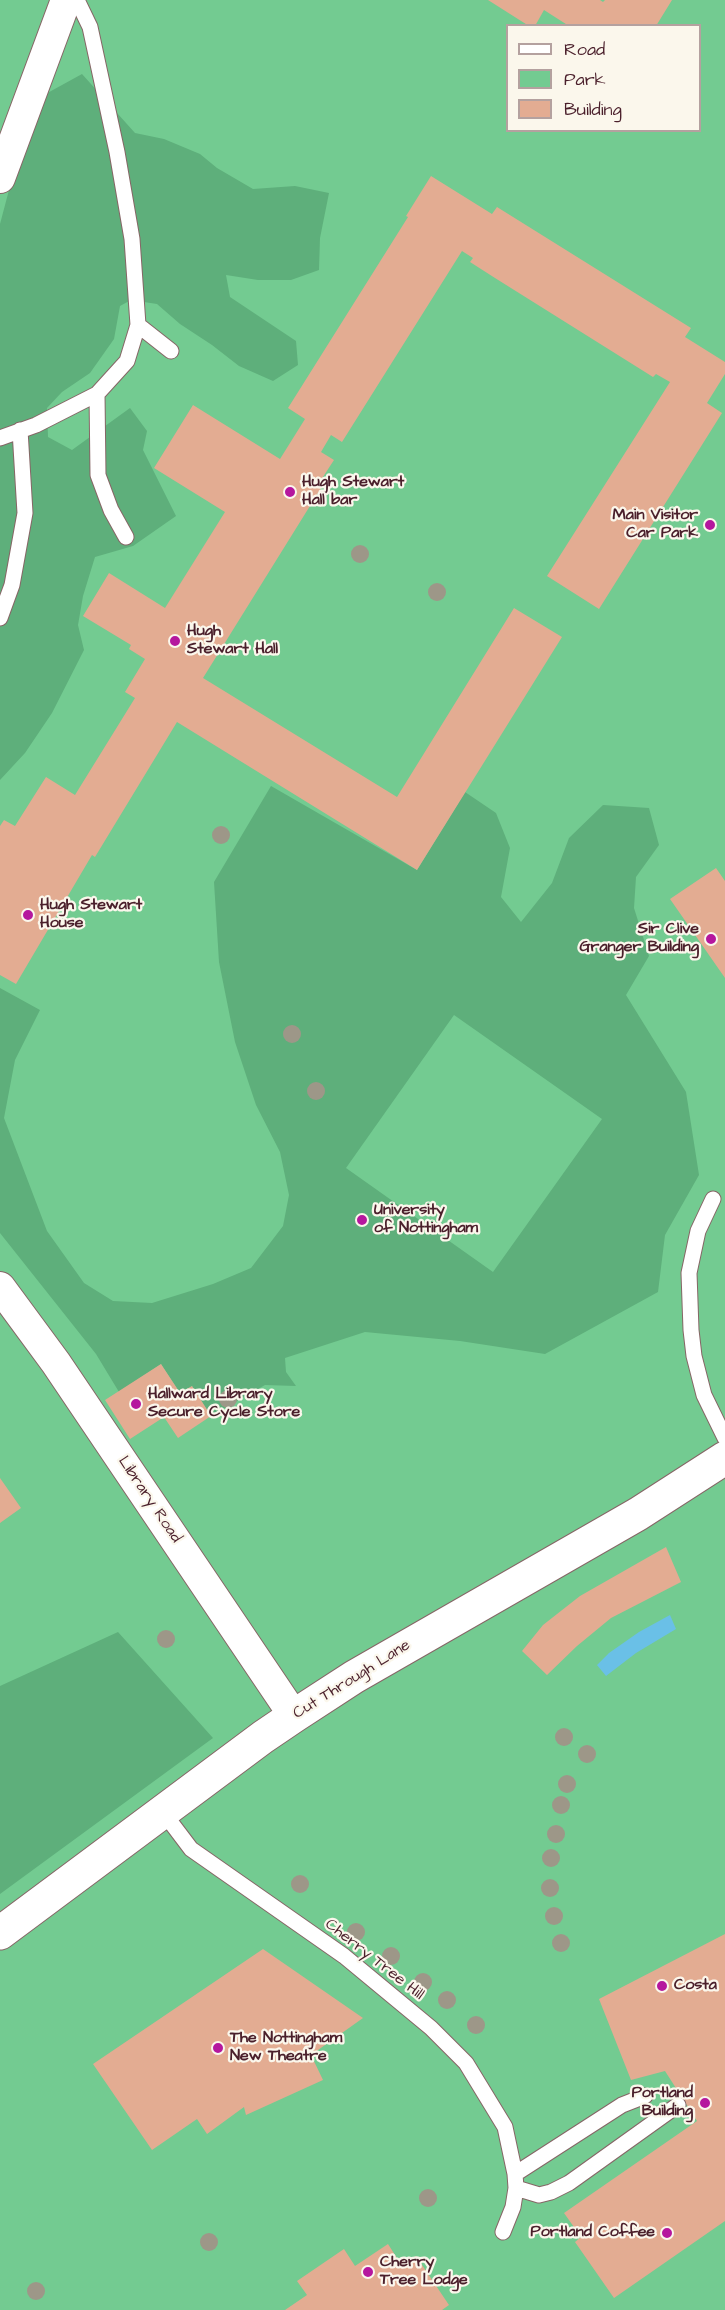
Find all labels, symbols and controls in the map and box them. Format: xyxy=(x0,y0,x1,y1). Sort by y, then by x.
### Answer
legend xyxy=(506,24,701,132)
text: Road xyxy=(564,37,605,62)
text: Park xyxy=(564,67,606,92)
text: Building xyxy=(564,97,622,122)
place label: Hugh Stewart Hall bar xyxy=(302,473,404,511)
marker: Hugh Stewart Hall bar xyxy=(283,485,297,499)
place label: Main Visitor Car Park xyxy=(613,506,698,544)
marker: Main Visitor Car Park xyxy=(703,518,717,532)
place label: Hugh Stewart Hall xyxy=(187,622,278,660)
marker: Hugh Stewart Hall xyxy=(168,634,182,648)
place label: Hugh Stewart House xyxy=(40,896,142,934)
marker: Hugh Stewart House xyxy=(21,908,35,922)
place label: Sir Clive Granger Building xyxy=(580,920,699,958)
marker: Sir Clive Granger Building xyxy=(704,932,718,946)
place label: University of Nottingham xyxy=(374,1201,478,1239)
marker: University of Nottingham xyxy=(355,1213,369,1227)
place label: Hallward Library Secure Cycle Store xyxy=(148,1385,300,1423)
marker: Hallward Library Secure Cycle Store xyxy=(129,1397,143,1411)
street label: Library Road xyxy=(113,1453,185,1547)
street label: Cut Through Lane xyxy=(290,1636,414,1724)
street label: Cherry Tree Hill xyxy=(321,1915,427,2005)
place label: Costa xyxy=(674,1976,717,1996)
marker: Costa xyxy=(655,1979,669,1993)
place label: The Nottingham New Theatre xyxy=(230,2029,342,2067)
marker: The Nottingham New Theatre xyxy=(211,2041,225,2055)
place label: Portland Building xyxy=(632,2084,693,2122)
marker: Portland Building xyxy=(698,2096,712,2110)
place label: Portland Coffee xyxy=(531,2223,655,2243)
marker: Portland Coffee xyxy=(660,2226,674,2240)
place label: Cherry Tree Lodge xyxy=(380,2253,468,2291)
marker: Cherry Tree Lodge xyxy=(361,2265,375,2279)

